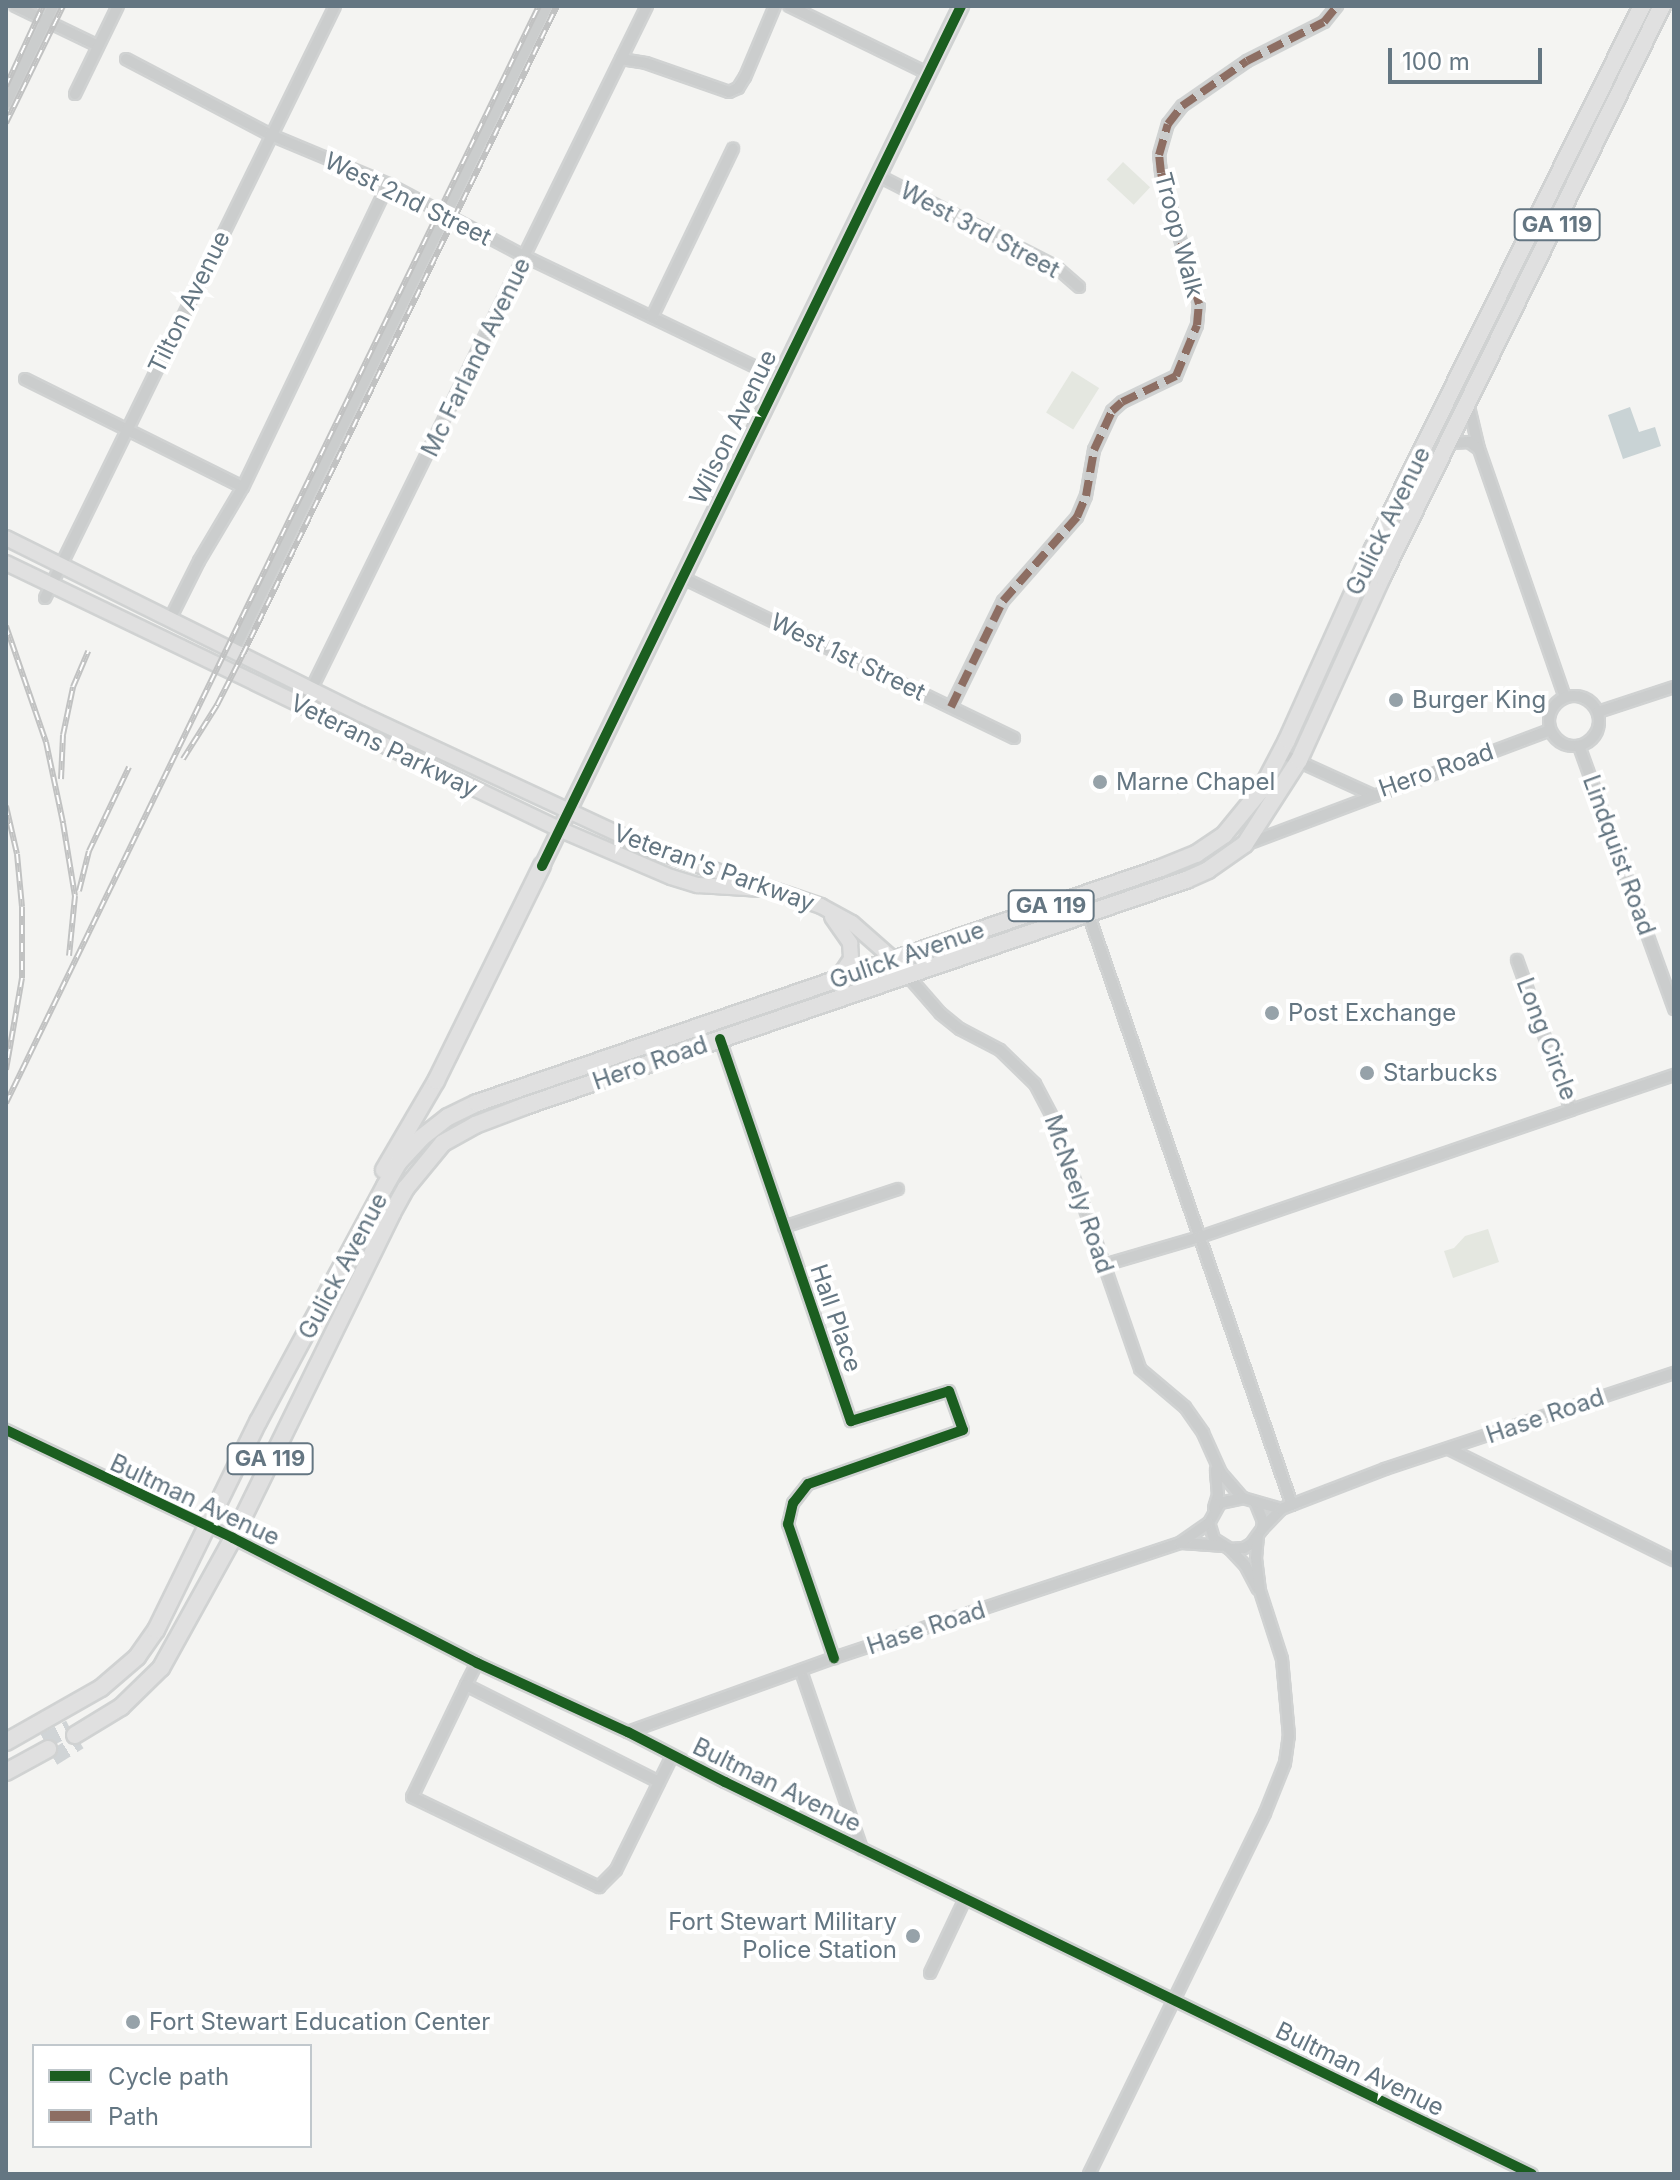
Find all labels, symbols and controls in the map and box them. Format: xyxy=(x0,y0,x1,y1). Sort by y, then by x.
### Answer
scale bar xyxy=(1392,32,1546,82)
text: 100 m xyxy=(1402,47,1470,76)
street label: West 2nd Street xyxy=(320,146,496,252)
street label: Troop Walk xyxy=(1149,170,1209,300)
street label: West 3rd Street xyxy=(895,176,1065,284)
road number: GA 119 xyxy=(1513,207,1601,243)
street label: Tilton Avenue xyxy=(142,226,236,378)
street label: Mc Farland Avenue xyxy=(415,253,537,461)
street label: Wilson Avenue xyxy=(683,345,783,509)
street label: Gulick Avenue xyxy=(1340,442,1436,600)
street label: West 1st Street xyxy=(766,607,930,707)
place label: Burger King xyxy=(1412,686,1546,714)
street label: Veterans Parkway xyxy=(286,688,482,804)
marker: Burger King xyxy=(1387,691,1405,709)
street label: Hero Road xyxy=(1375,737,1497,803)
place label: Marne Chapel xyxy=(1116,768,1275,796)
street label: Lindquist Road xyxy=(1577,771,1661,939)
marker: Marne Chapel xyxy=(1091,773,1109,791)
street label: Veteran's Parkway xyxy=(610,818,818,918)
road number: GA 119 xyxy=(1007,888,1095,924)
street label: Gulick Avenue xyxy=(826,915,988,995)
street label: Long Circle xyxy=(1510,974,1584,1104)
place label: Post Exchange xyxy=(1288,999,1456,1027)
marker: Post Exchange xyxy=(1263,1004,1281,1022)
street label: Hero Road xyxy=(589,1030,711,1096)
place label: Starbucks xyxy=(1383,1059,1498,1087)
marker: Starbucks xyxy=(1358,1064,1376,1082)
street label: McNeely Road xyxy=(1038,1111,1120,1277)
street label: Gulick Avenue xyxy=(292,1188,394,1344)
street label: Hall Place xyxy=(804,1260,868,1376)
street label: Hase Road xyxy=(1482,1382,1608,1450)
road number: GA 119 xyxy=(226,1441,314,1477)
street label: Bultman Avenue xyxy=(106,1448,284,1552)
street label: Hase Road xyxy=(863,1595,989,1661)
street label: Bultman Avenue xyxy=(688,1732,866,1838)
place label: Fort Stewart Military Police Station xyxy=(668,1908,897,1964)
marker: Fort Stewart Military Police Station xyxy=(904,1927,922,1945)
place label: Fort Stewart Education Center xyxy=(149,2008,490,2036)
marker: Fort Stewart Education Center xyxy=(124,2013,142,2031)
street label: Bultman Avenue xyxy=(1271,2016,1449,2122)
legend xyxy=(32,2044,312,2148)
text: Cycle path xyxy=(108,2062,229,2091)
text: Path xyxy=(108,2102,159,2131)

